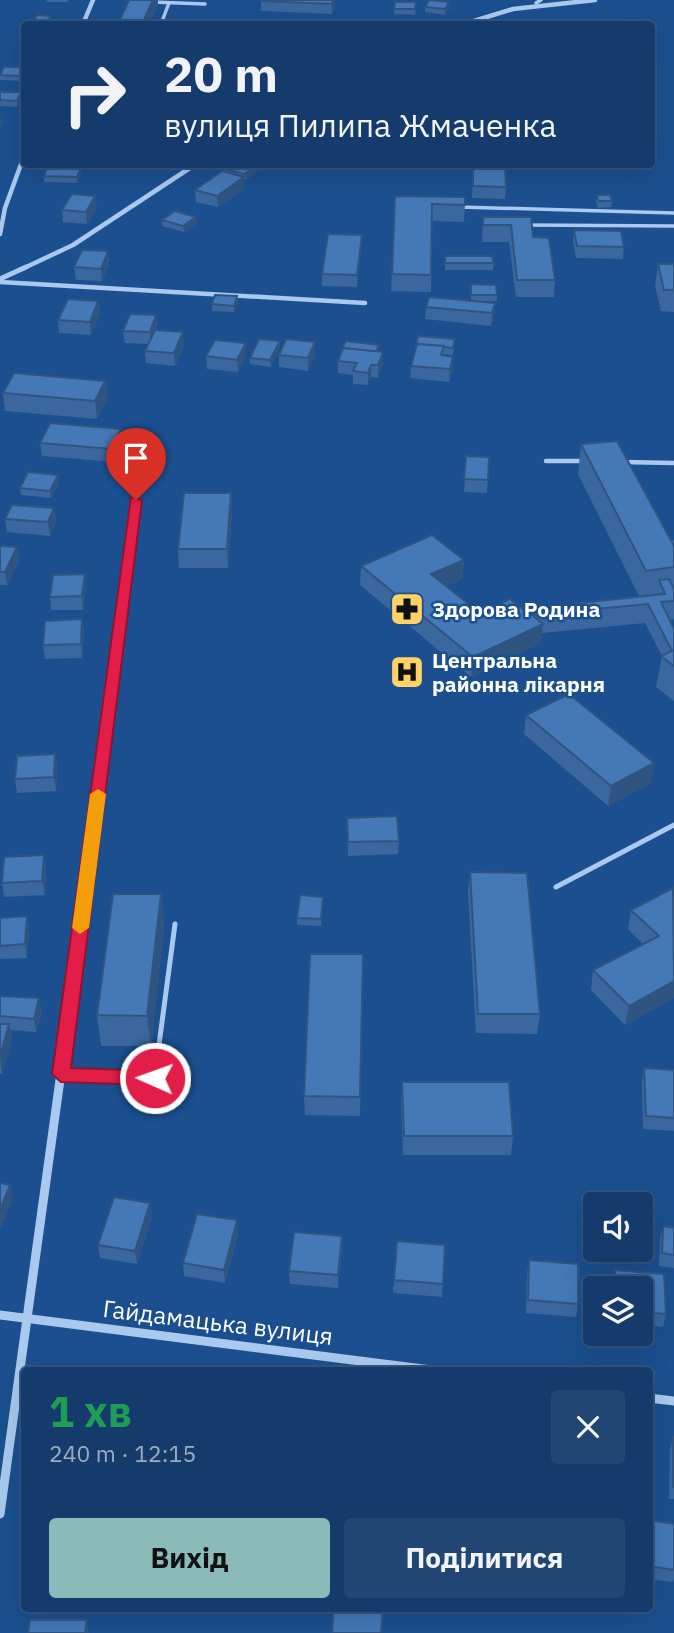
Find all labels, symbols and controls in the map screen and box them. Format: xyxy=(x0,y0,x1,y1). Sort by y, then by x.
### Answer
text: 20 m xyxy=(164,42,278,105)
icon: right xyxy=(49,49,140,140)
text: вулиця Пилипа Жмаченка xyxy=(164,104,557,146)
pin xyxy=(106,428,166,500)
icon: arrive xyxy=(117,439,155,477)
pharmacy icon: Здорова Родина xyxy=(388,590,426,628)
place label: Здорова Родина xyxy=(432,595,600,623)
place label: Центральна районна лікарня xyxy=(432,646,605,698)
hospital icon: Центральна районна лікарня xyxy=(388,653,426,691)
position arrow xyxy=(118,1041,192,1115)
map controls xyxy=(583,1192,653,1346)
button: sound xyxy=(583,1192,653,1262)
button: layers xyxy=(583,1276,653,1346)
street label: Гайдамацька вулиця xyxy=(101,1292,335,1352)
text: 1 хв xyxy=(49,1384,132,1439)
button: close xyxy=(551,1390,625,1464)
text: 240 m · 12:15 xyxy=(49,1438,196,1468)
button: Вихід xyxy=(49,1518,330,1598)
button: Поділитися xyxy=(344,1518,625,1598)

